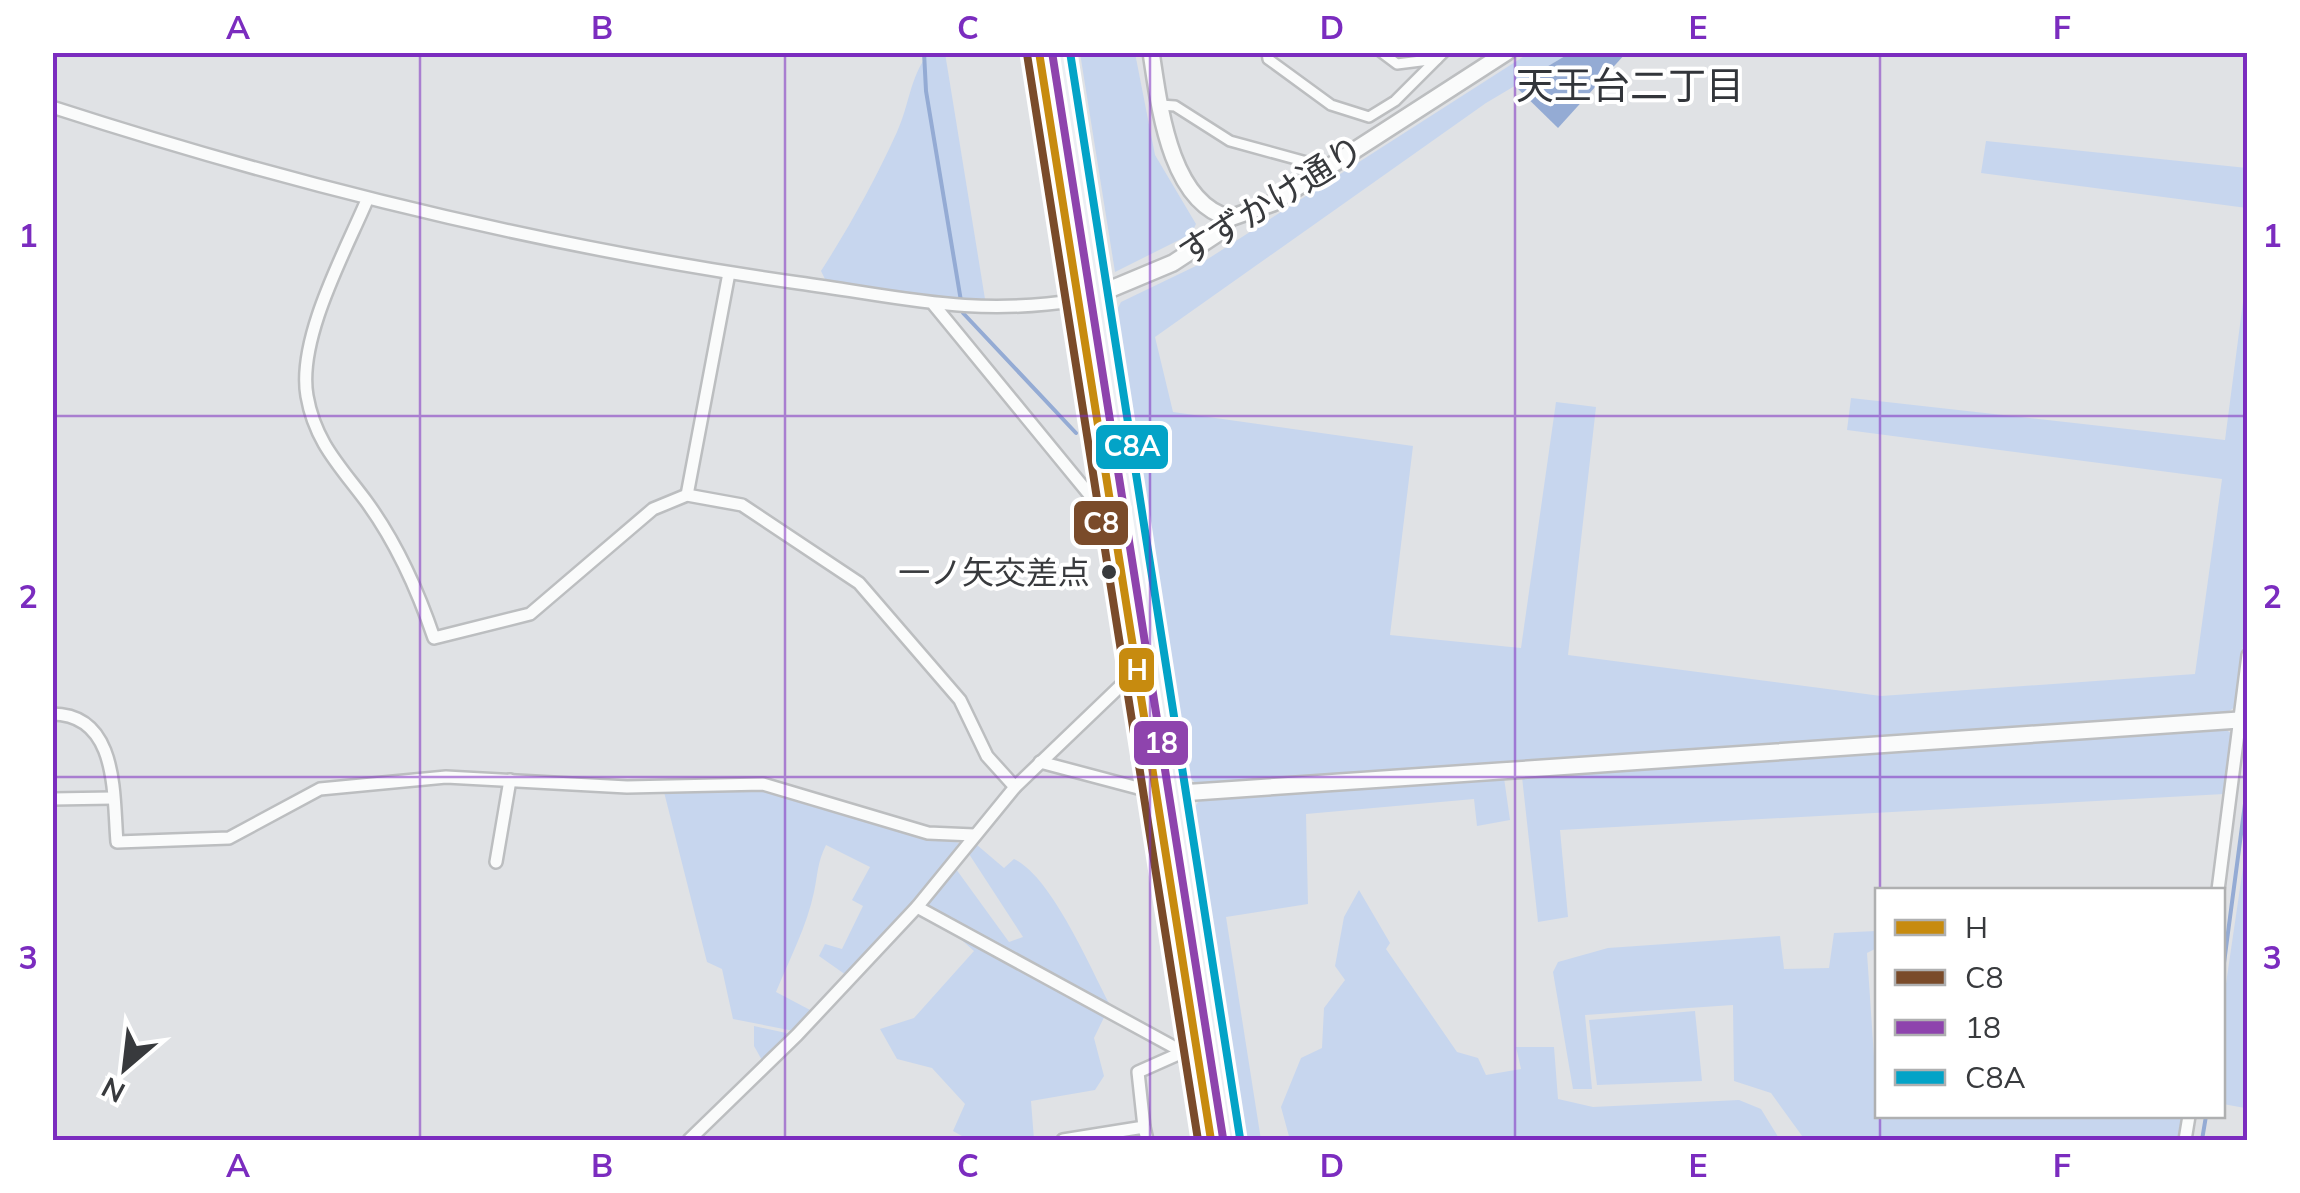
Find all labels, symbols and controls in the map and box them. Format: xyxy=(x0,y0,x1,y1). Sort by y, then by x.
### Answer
text: A xyxy=(226,7,250,47)
text: B xyxy=(591,7,613,47)
text: C xyxy=(957,7,979,47)
text: D xyxy=(1320,7,1344,47)
text: E xyxy=(1688,7,1708,47)
text: F xyxy=(2053,7,2071,47)
district label: 天王台二丁目 xyxy=(1516,61,1744,109)
street label: すずかけ通り xyxy=(1170,126,1371,274)
text: 1 xyxy=(18,215,38,255)
text: 1 xyxy=(2262,215,2282,255)
line badge: C8A xyxy=(1094,423,1170,471)
text: C8A xyxy=(1104,428,1160,463)
line badge: C8 xyxy=(1072,499,1130,547)
text: C8 xyxy=(1083,505,1119,540)
place label: 一ノ矢交差点 xyxy=(898,552,1090,592)
marker: 一ノ矢交差点 xyxy=(1099,562,1119,582)
text: 2 xyxy=(18,576,38,616)
text: 2 xyxy=(2262,576,2282,616)
line badge: H xyxy=(1117,646,1156,694)
text: H xyxy=(1126,652,1148,687)
line badge: 18 xyxy=(1132,719,1190,767)
text: 18 xyxy=(1144,725,1178,760)
legend xyxy=(1875,888,2225,1118)
text: H xyxy=(1965,908,1988,946)
text: 3 xyxy=(18,937,38,977)
text: 3 xyxy=(2262,937,2282,977)
text: C8 xyxy=(1965,958,2004,996)
text: 18 xyxy=(1965,1008,2001,1046)
north arrow xyxy=(75,1018,175,1118)
text: C8A xyxy=(1965,1058,2026,1096)
text: N xyxy=(95,1070,131,1111)
text: A xyxy=(226,1145,250,1185)
text: B xyxy=(591,1145,613,1185)
text: C xyxy=(957,1145,979,1185)
text: D xyxy=(1320,1145,1344,1185)
text: E xyxy=(1688,1145,1708,1185)
text: F xyxy=(2053,1145,2071,1185)

